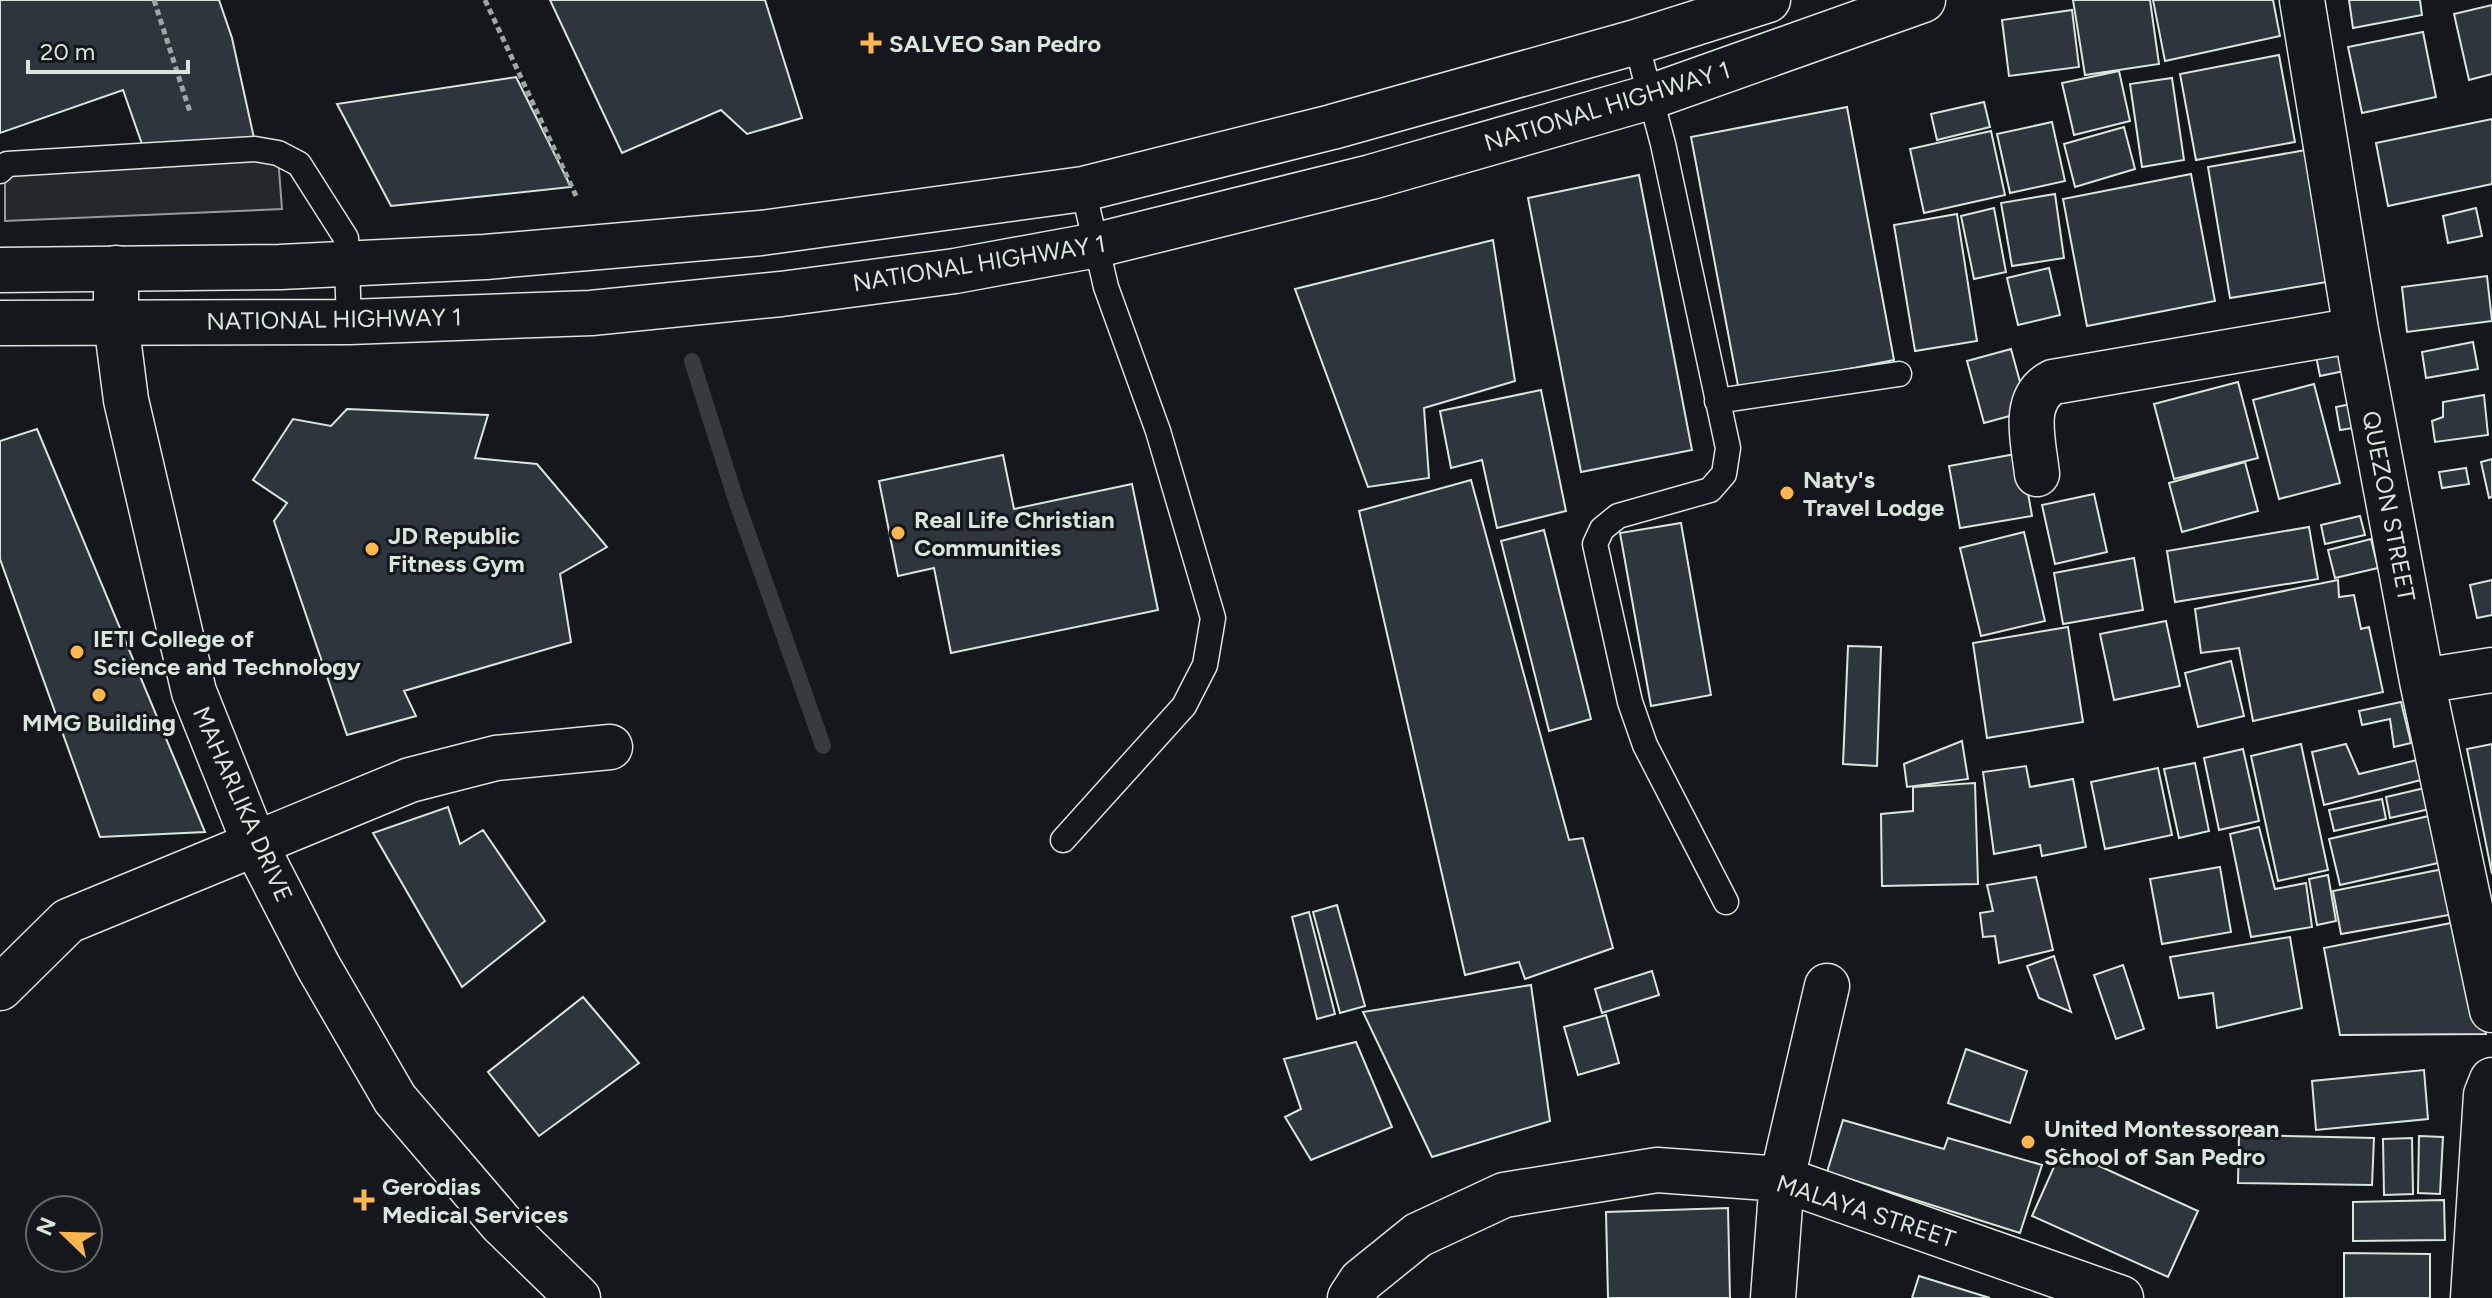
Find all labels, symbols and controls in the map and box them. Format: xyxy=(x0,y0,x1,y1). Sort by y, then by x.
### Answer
scale bar xyxy=(28,24,188,74)
place label: SALVEO San Pedro xyxy=(889,29,1101,58)
marker: SALVEO San Pedro xyxy=(860,32,882,54)
text: 20 m xyxy=(40,37,95,66)
street label: NATIONAL HIGHWAY 1 xyxy=(1481,55,1733,157)
street label: NATIONAL HIGHWAY 1 xyxy=(851,229,1107,297)
street label: NATIONAL HIGHWAY 1 xyxy=(206,302,462,336)
street label: QUEZON STREET xyxy=(2356,408,2422,604)
place label: Naty's Travel Lodge xyxy=(1803,465,1944,522)
marker: Naty's Travel Lodge xyxy=(1778,484,1796,502)
place label: Real Life Christian Communities xyxy=(914,505,1115,562)
place label: JD Republic Fitness Gym xyxy=(388,521,525,578)
marker: Real Life Christian Communities xyxy=(889,524,907,542)
marker: JD Republic Fitness Gym xyxy=(363,540,381,558)
place label: IETI College of Science and Technology xyxy=(93,624,361,681)
marker: IETI College of Science and Technology xyxy=(68,643,86,661)
marker: MMG Building xyxy=(90,686,108,704)
street label: MAHARLIKA DRIVE xyxy=(187,702,299,906)
place label: MMG Building xyxy=(22,708,176,737)
place label: United Montessorean School of San Pedro xyxy=(2044,1114,2280,1171)
marker: United Montessorean School of San Pedro xyxy=(2019,1133,2037,1151)
street label: MALAYA STREET xyxy=(1773,1168,1959,1254)
place label: Gerodias Medical Services xyxy=(382,1172,568,1229)
marker: Gerodias Medical Services xyxy=(353,1189,375,1211)
north arrow xyxy=(24,1194,104,1274)
text: N xyxy=(30,1213,62,1239)

